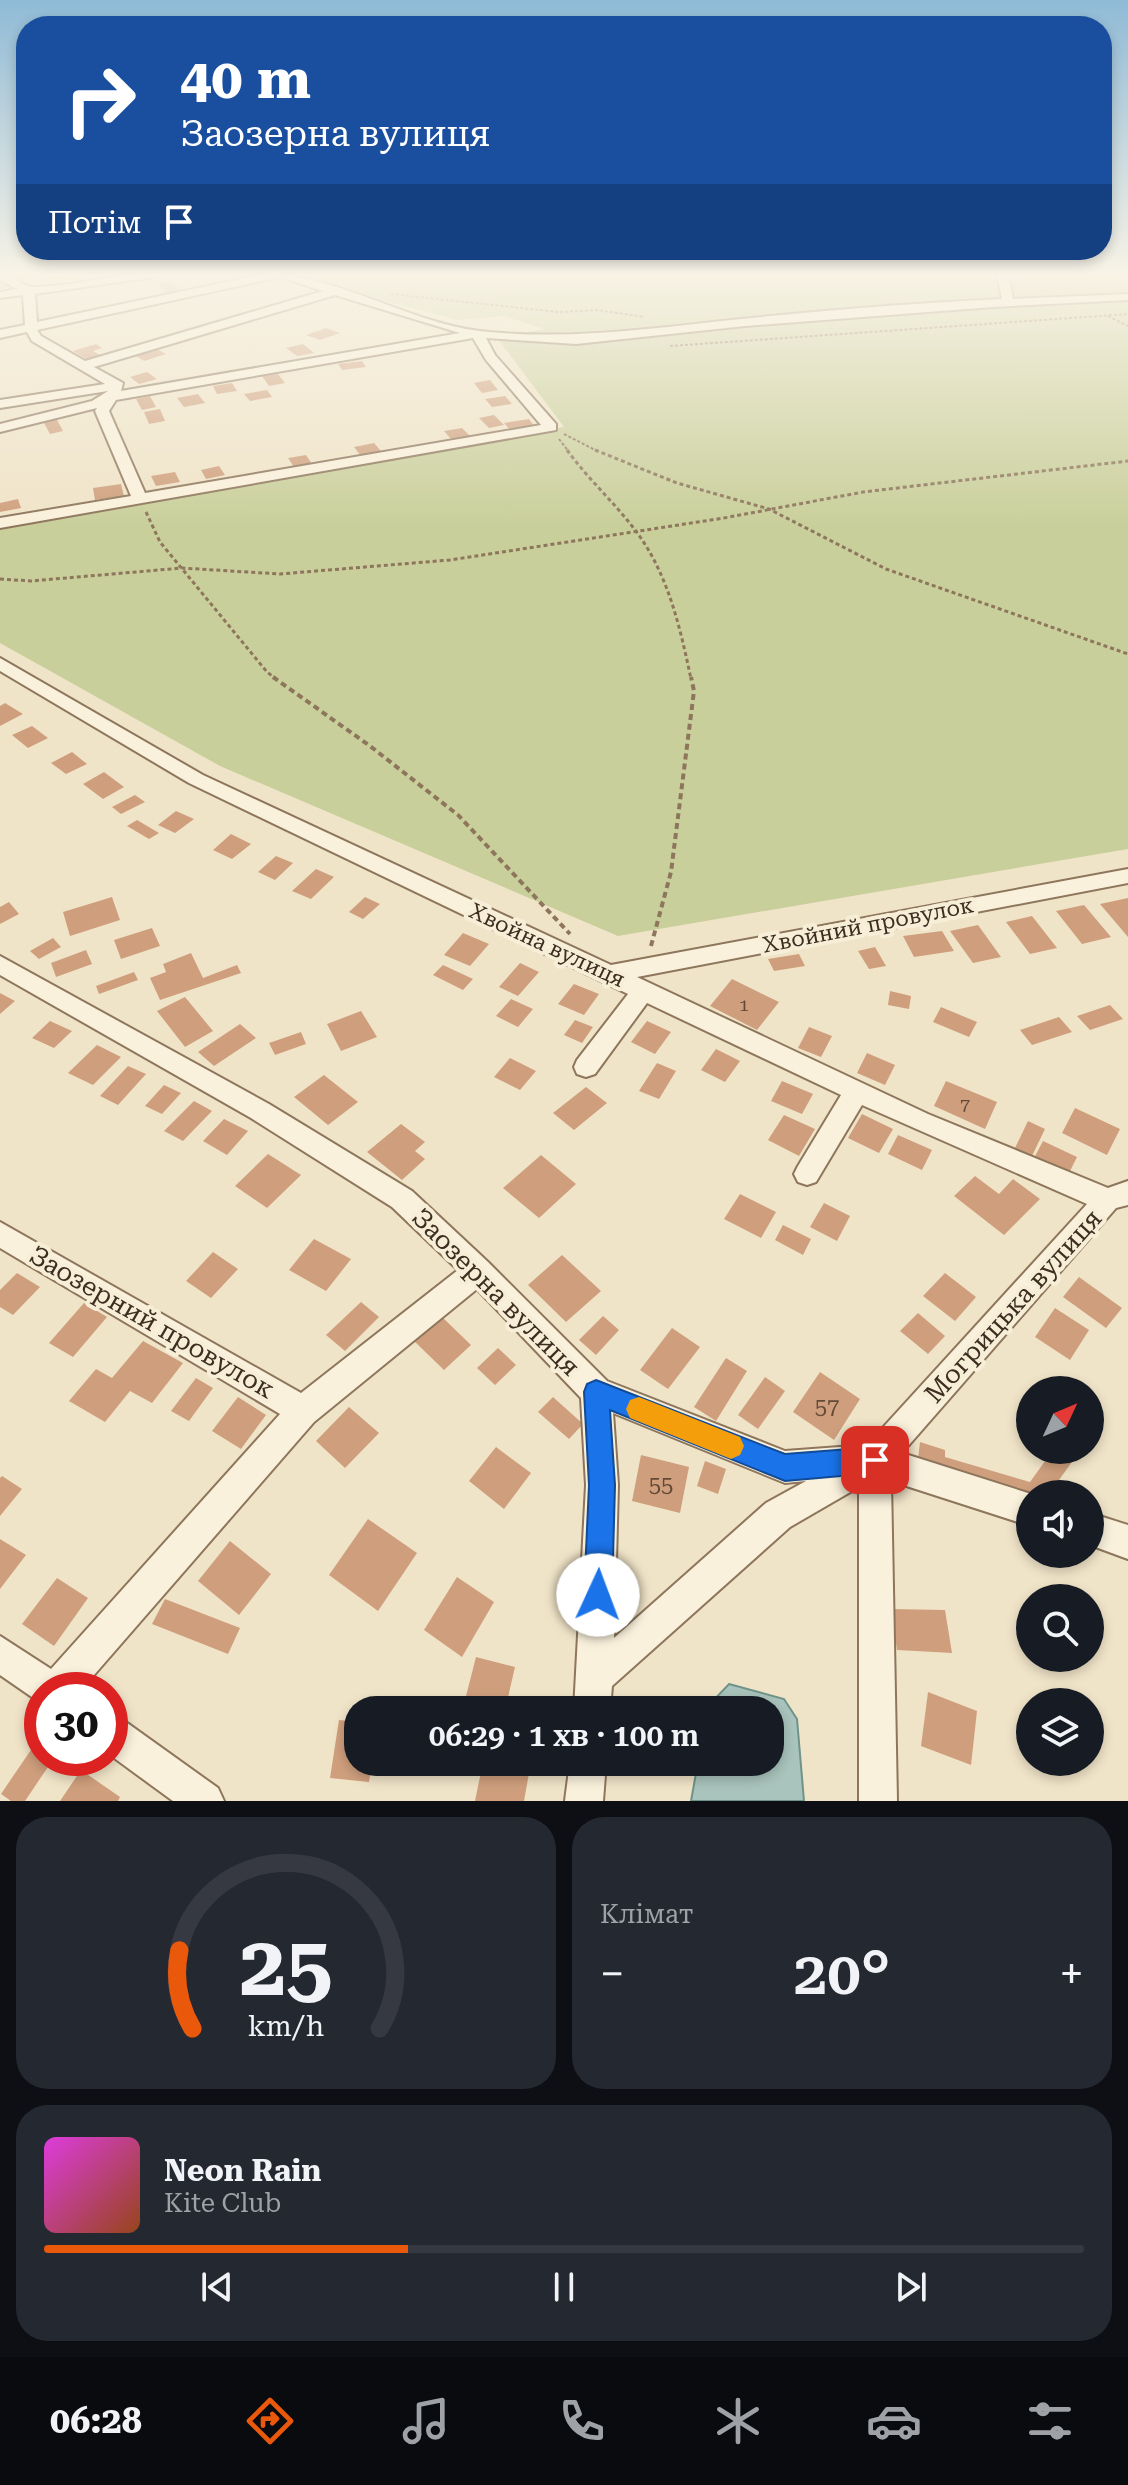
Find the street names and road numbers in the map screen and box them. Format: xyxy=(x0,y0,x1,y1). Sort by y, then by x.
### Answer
street label: Хвойний провулок xyxy=(760,892,976,958)
street label: Хвойна вулиця xyxy=(465,898,629,992)
street label: Заозерна вулиця xyxy=(406,1202,586,1382)
street label: Могрицька вулиця xyxy=(918,1203,1108,1409)
street label: Заозерний провулок xyxy=(24,1240,280,1404)

